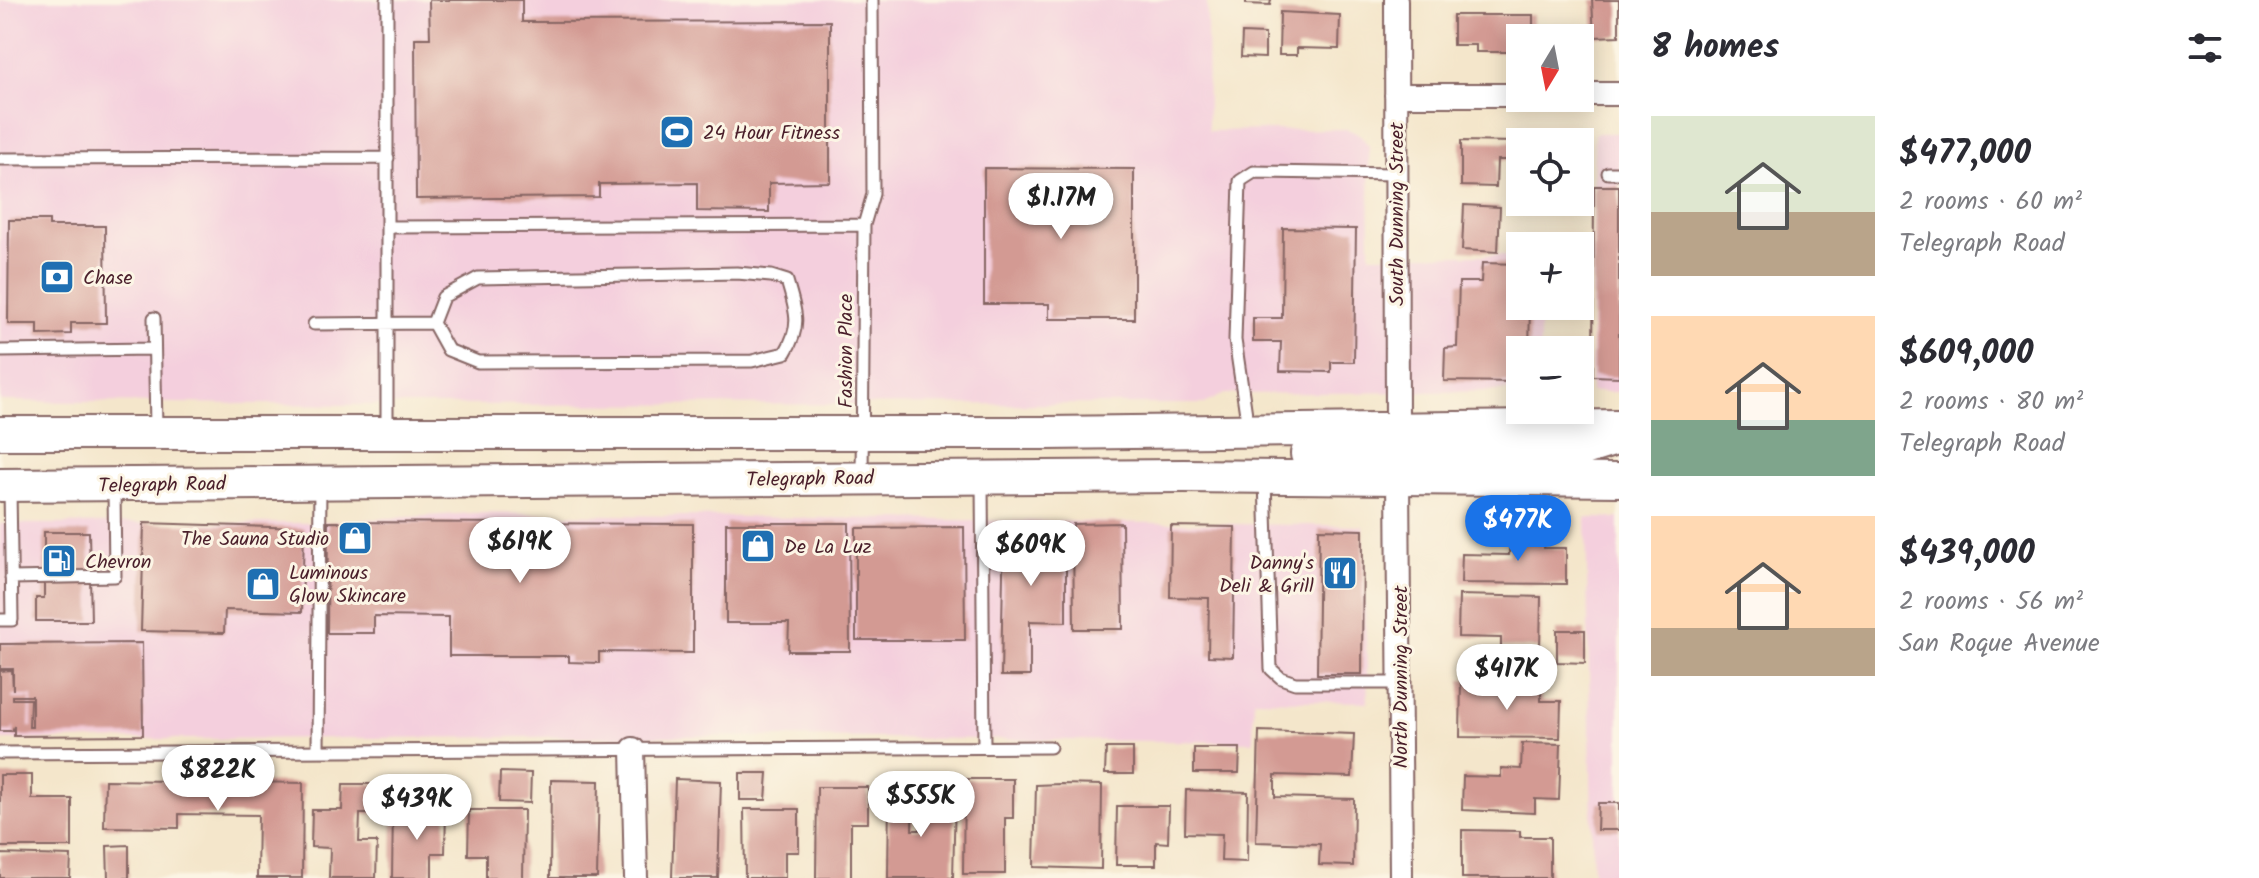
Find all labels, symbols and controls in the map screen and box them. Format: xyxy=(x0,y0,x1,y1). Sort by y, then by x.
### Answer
text: 8 homes xyxy=(1651,21,1779,75)
north arrow xyxy=(1506,24,1594,112)
map controls xyxy=(1506,24,1594,424)
icon: filters xyxy=(2183,26,2227,70)
sports icon: 24 Hour Fitness xyxy=(658,113,696,151)
place label: 24 Hour Fitness xyxy=(703,118,841,150)
street label: South Dunning Street xyxy=(1382,122,1414,306)
text: $477,000 xyxy=(1899,127,2031,181)
button: locate xyxy=(1506,128,1594,216)
icon: home xyxy=(1715,148,1811,244)
pin: $1.17M xyxy=(996,173,1126,241)
text: $1.17M xyxy=(1026,178,1096,220)
text: 2 rooms · 60 m² xyxy=(1899,181,2082,223)
text: Telegraph Road xyxy=(1899,223,2065,265)
button: + xyxy=(1506,232,1594,320)
bank icon: Chase xyxy=(38,258,76,296)
place label: Chase xyxy=(83,263,133,295)
street label: Fashion Place xyxy=(831,294,863,408)
text: $609,000 xyxy=(1899,327,2033,381)
button: − xyxy=(1506,336,1594,424)
icon: home xyxy=(1715,348,1811,444)
text: 2 rooms · 80 m² xyxy=(1899,381,2083,423)
text: Telegraph Road xyxy=(1899,423,2065,465)
street label: Telegraph Road xyxy=(746,463,875,497)
street label: Telegraph Road xyxy=(98,469,227,503)
pin: $477K xyxy=(1462,495,1574,563)
text: $477K xyxy=(1483,500,1553,542)
pin: $619K xyxy=(464,517,576,585)
shop icon: The Sauna Studio xyxy=(336,519,374,557)
pin: $609K xyxy=(975,520,1087,588)
text: $619K xyxy=(487,522,553,564)
place label: The Sauna Studio xyxy=(181,524,329,556)
text: $609K xyxy=(995,525,1067,567)
shop icon: De La Luz xyxy=(739,527,777,565)
text: $439,000 xyxy=(1899,527,2035,581)
place label: De La Luz xyxy=(784,532,872,564)
fuel station icon: Chevron xyxy=(40,542,78,580)
place label: Chevron xyxy=(85,547,151,579)
place label: Danny's Deli & Grill xyxy=(1219,548,1314,603)
icon: home xyxy=(1715,548,1811,644)
restaurant icon: Danny's Deli & Grill xyxy=(1321,554,1359,592)
place label: Luminous Glow Skincare xyxy=(289,558,406,613)
shop icon: Luminous Glow Skincare xyxy=(244,565,282,603)
text: 2 rooms · 56 m² xyxy=(1899,581,2083,623)
street label: North Dunning Street xyxy=(1386,585,1418,769)
text: San Roque Avenue xyxy=(1899,623,2100,665)
pin: $417K xyxy=(1451,644,1563,712)
text: $417K xyxy=(1474,649,1540,691)
pin: $822K xyxy=(162,745,274,813)
text: $822K xyxy=(180,750,256,792)
pin: $555K xyxy=(865,771,977,839)
pin: $439K xyxy=(361,774,473,842)
text: $555K xyxy=(886,776,956,818)
text: $439K xyxy=(381,779,453,821)

